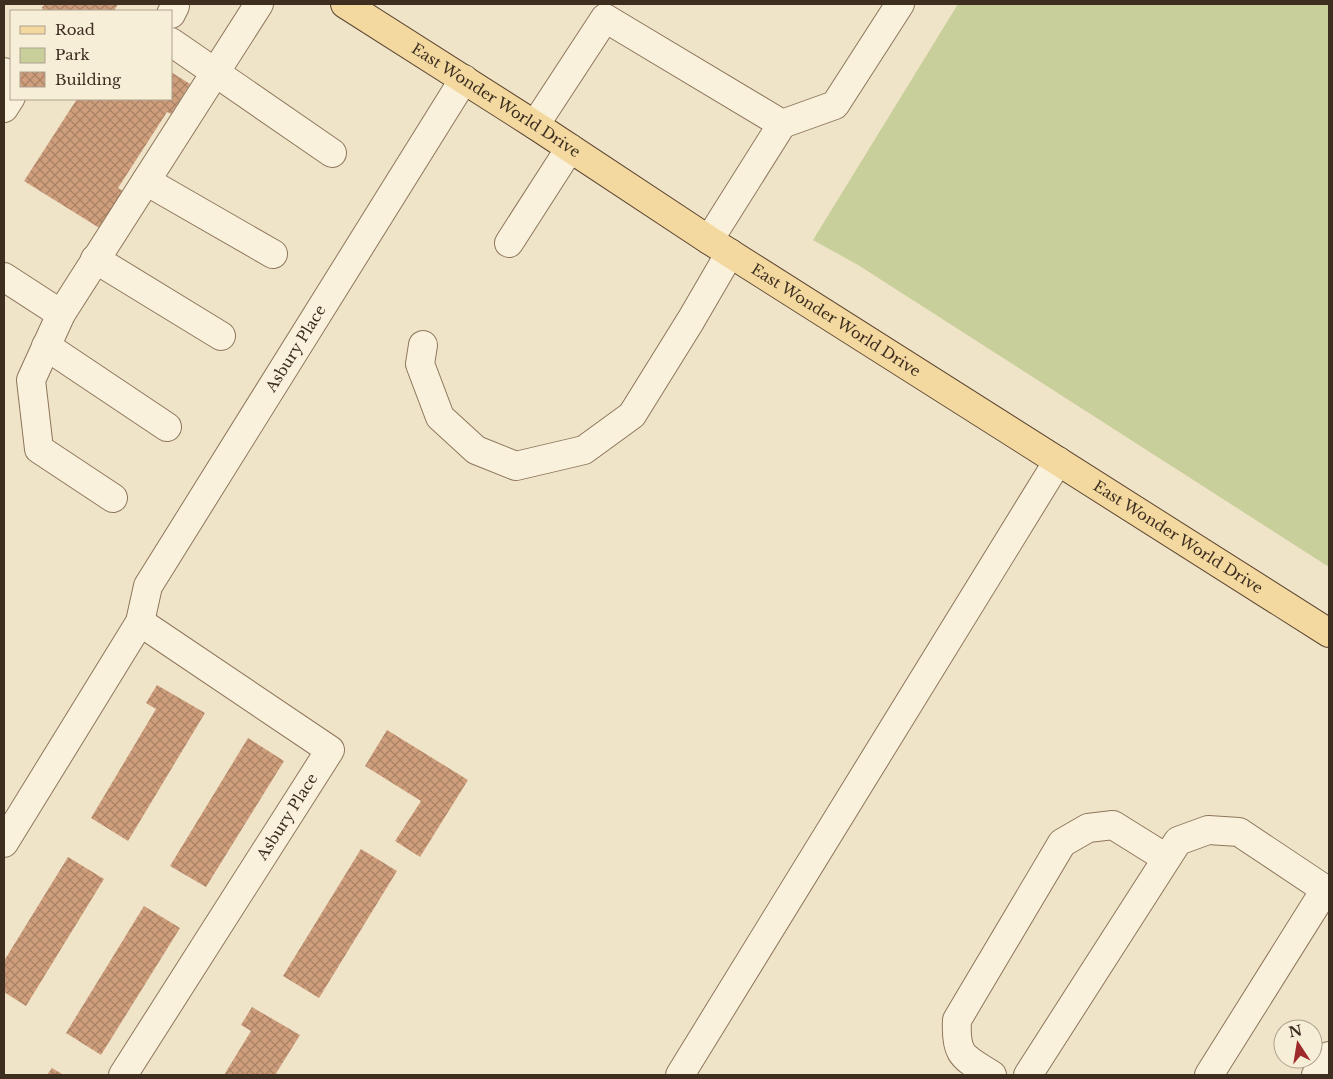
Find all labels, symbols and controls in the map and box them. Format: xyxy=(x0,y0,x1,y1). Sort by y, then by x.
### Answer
legend xyxy=(10,10,172,100)
text: Road xyxy=(55,20,95,39)
street label: East Wonder World Drive xyxy=(408,39,584,161)
text: Park xyxy=(55,45,91,64)
text: Building xyxy=(55,70,122,89)
street label: East Wonder World Drive xyxy=(748,259,924,381)
street label: Asbury Place xyxy=(261,301,330,396)
street label: East Wonder World Drive xyxy=(1090,476,1266,598)
street label: Asbury Place xyxy=(252,770,322,864)
north arrow xyxy=(1273,1019,1323,1069)
text: N xyxy=(1287,1021,1304,1041)

